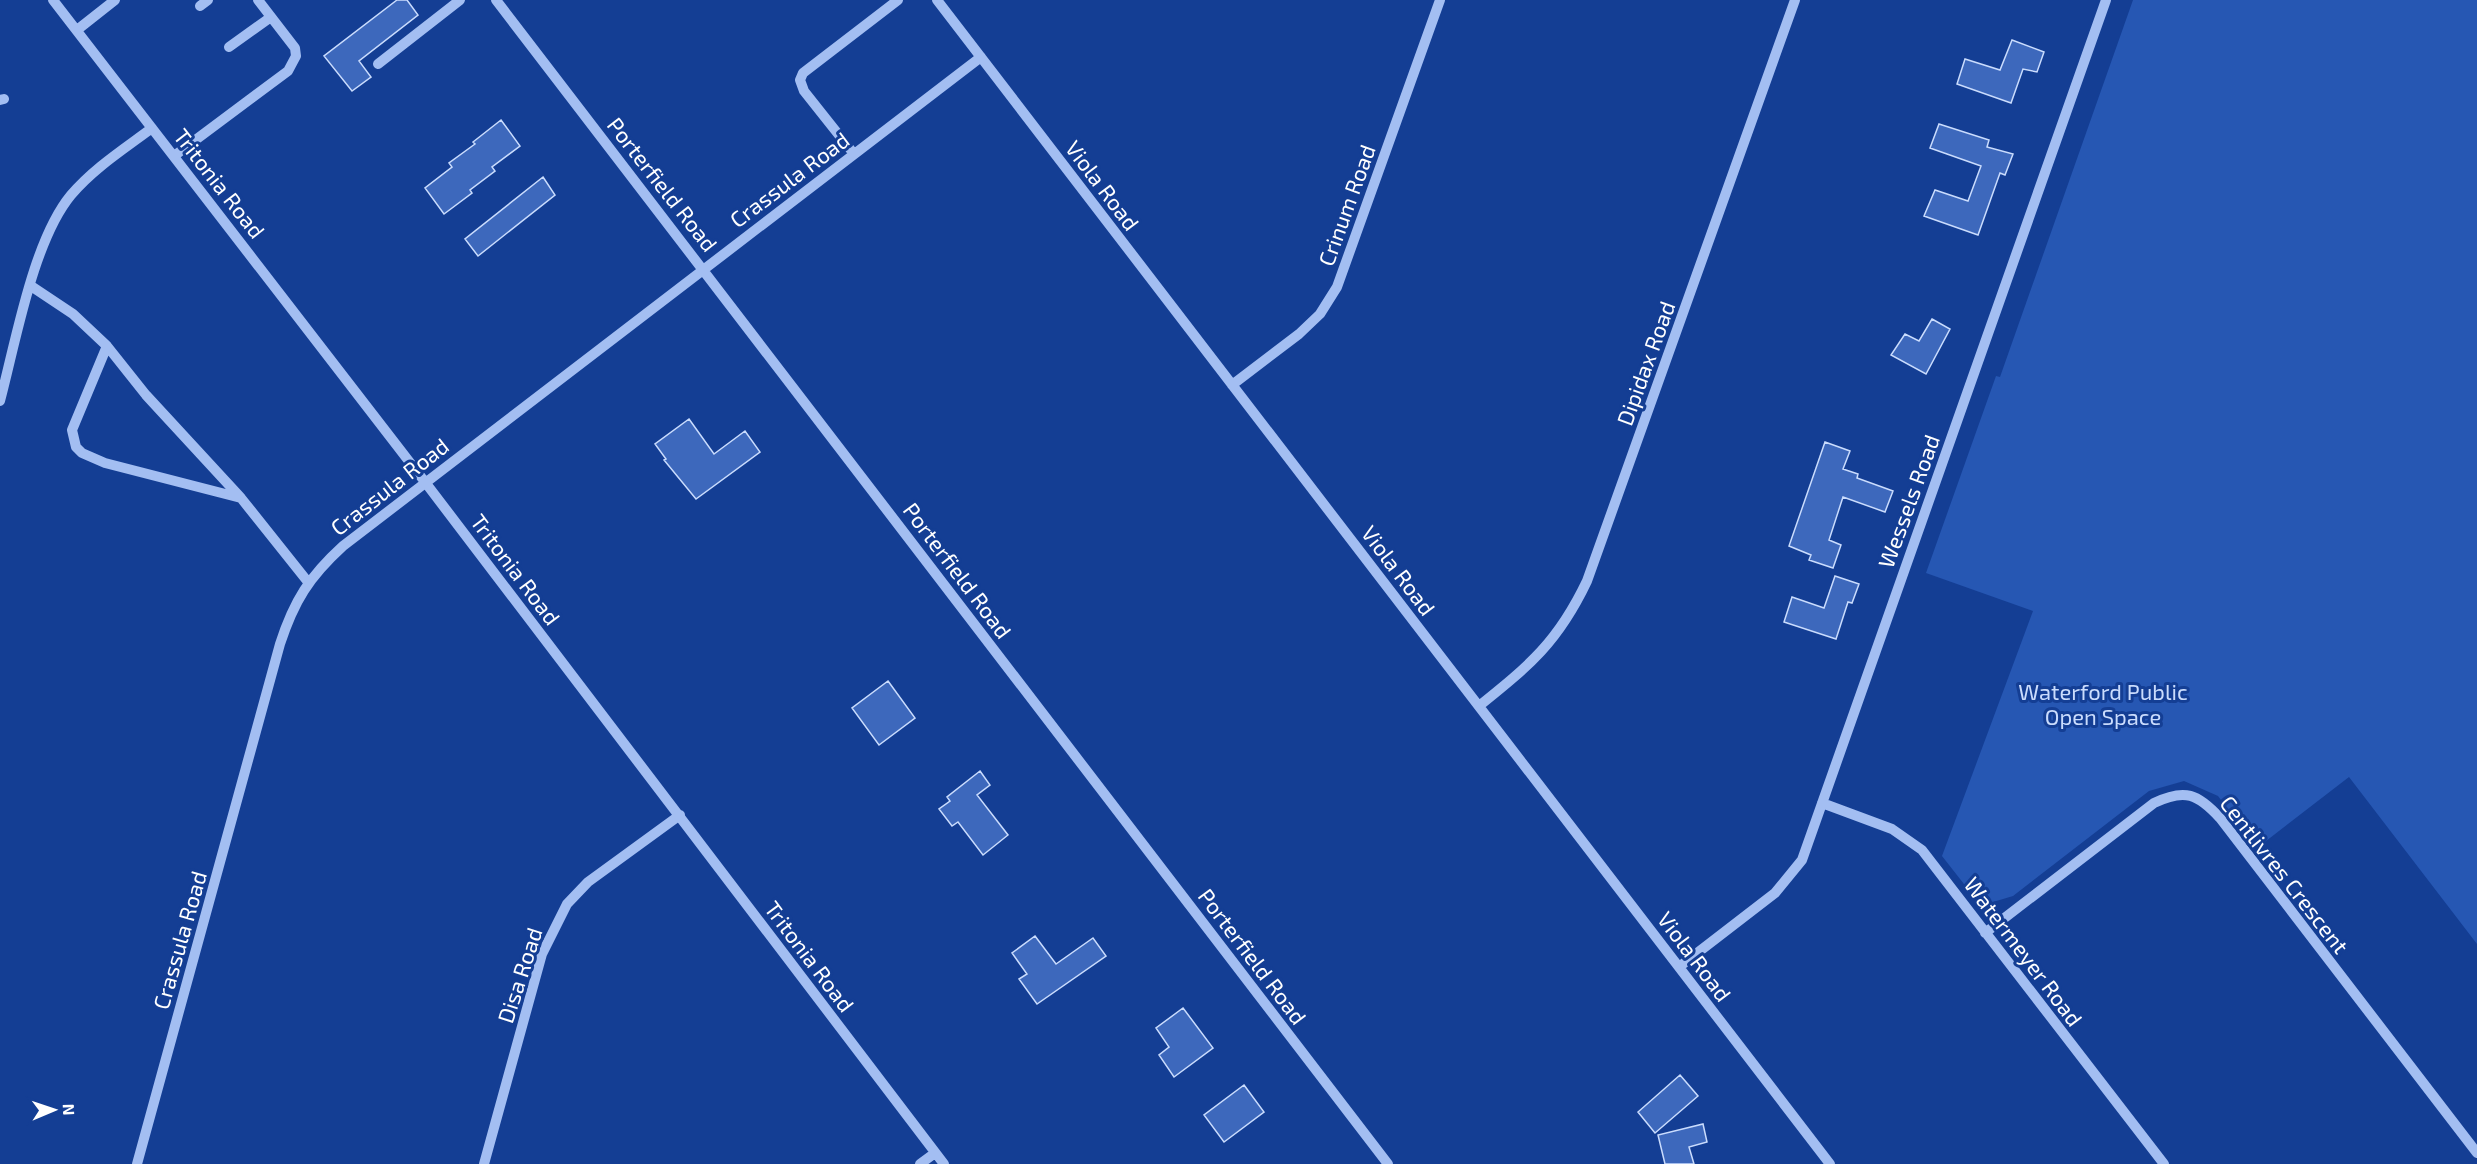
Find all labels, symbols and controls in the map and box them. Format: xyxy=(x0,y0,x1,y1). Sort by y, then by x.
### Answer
street label: Porterfield Road xyxy=(603,112,723,256)
street label: Tritonia Road xyxy=(169,123,271,243)
street label: Crassula Road xyxy=(724,126,854,232)
street label: Viola Road xyxy=(1061,135,1145,235)
street label: Crinum Road xyxy=(1312,141,1380,269)
street label: Dipidax Road xyxy=(1611,297,1679,429)
street label: Wessels Road xyxy=(1872,431,1944,571)
street label: Crassula Road xyxy=(325,432,453,540)
street label: Porterfield Road xyxy=(899,497,1017,643)
street label: Tritonia Road xyxy=(466,509,566,629)
street label: Viola Road xyxy=(1357,520,1441,620)
park label: Waterford Public Open Space xyxy=(2018,678,2188,729)
street label: Centlivres Crescent xyxy=(2215,790,2355,958)
street label: Crassula Road xyxy=(147,868,211,1012)
street label: Watermeyer Road xyxy=(1959,871,2089,1031)
street label: Porterfield Road xyxy=(1194,883,1312,1029)
street label: Tritonia Road xyxy=(760,896,860,1016)
street label: Viola Road xyxy=(1653,906,1737,1006)
street label: Disa Road xyxy=(491,924,547,1026)
north arrow xyxy=(24,1080,84,1140)
text: N xyxy=(60,1103,79,1116)

